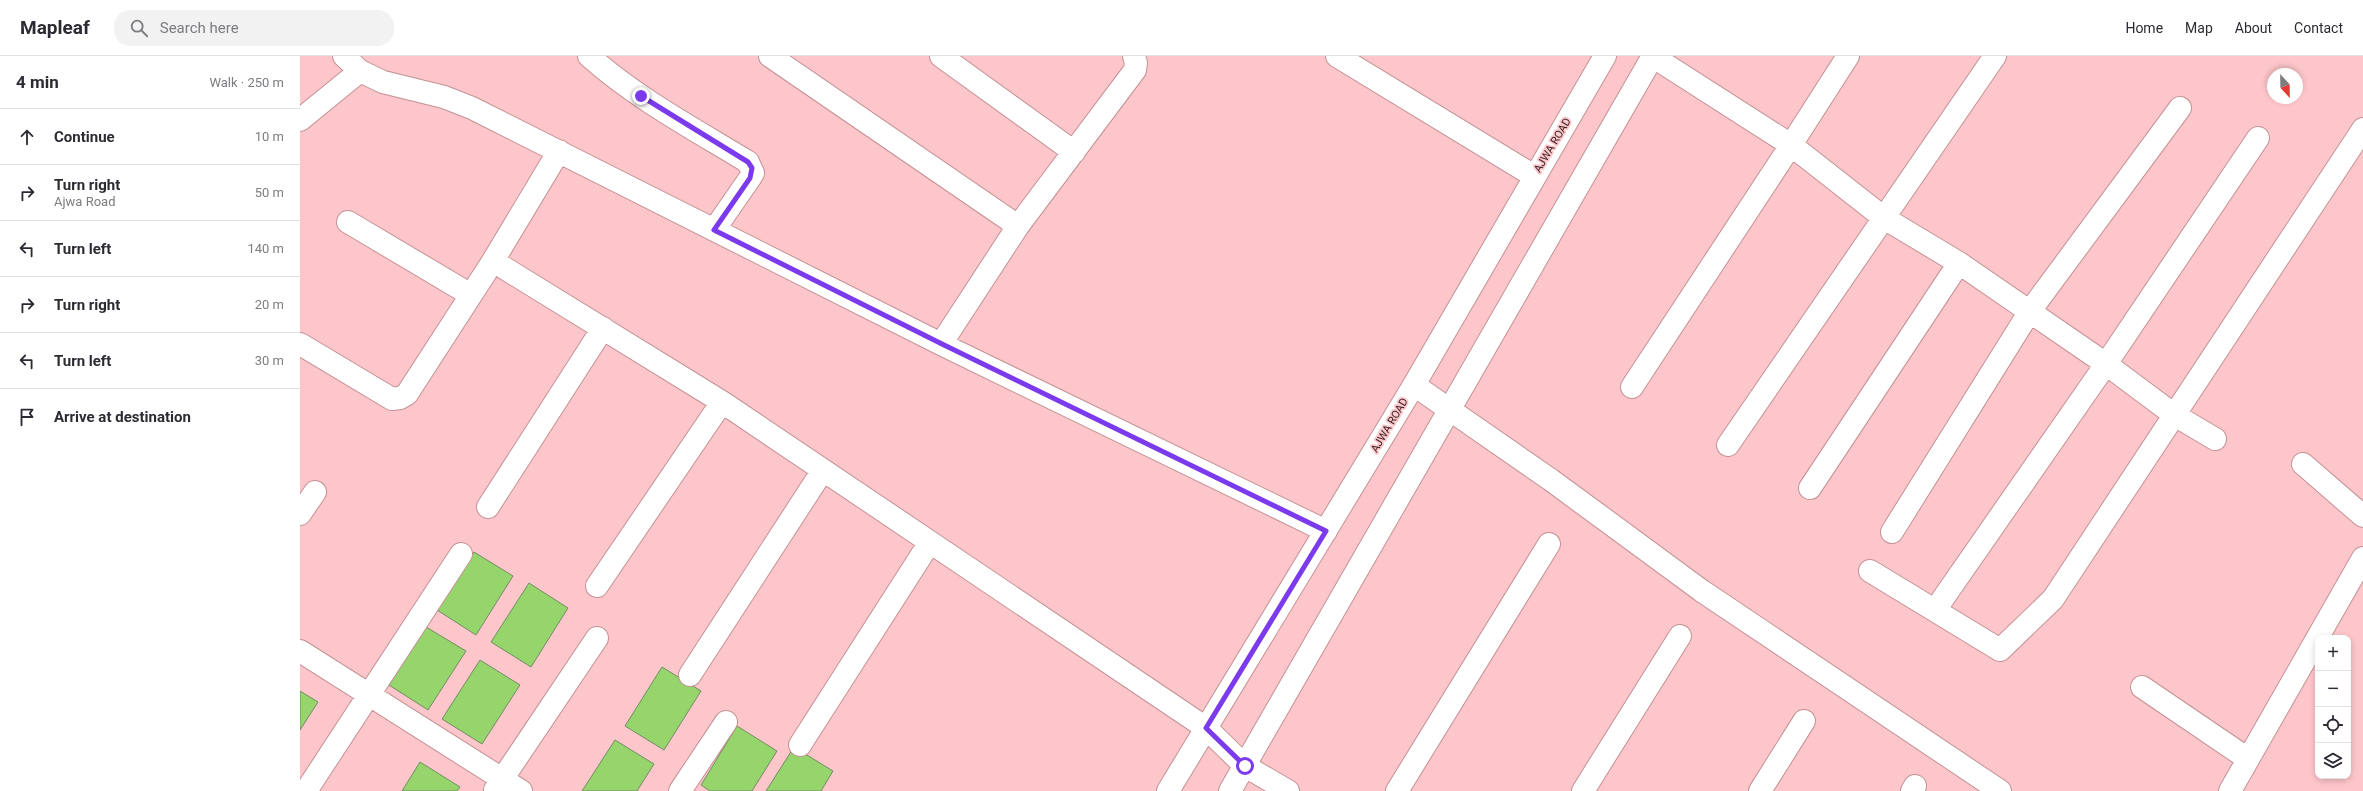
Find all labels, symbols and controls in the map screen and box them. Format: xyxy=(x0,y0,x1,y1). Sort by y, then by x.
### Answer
search box xyxy=(114,10,394,46)
text: Mapleaf xyxy=(20,16,90,39)
icon: search xyxy=(128,17,150,39)
text: Search here xyxy=(160,19,239,37)
text: Home xyxy=(2125,20,2163,36)
text: Map xyxy=(2185,20,2213,36)
text: About xyxy=(2235,20,2272,36)
text: Contact xyxy=(2294,20,2343,36)
north arrow xyxy=(2267,68,2303,104)
text: 4 min xyxy=(16,72,59,92)
text: Walk · 250 m xyxy=(209,75,284,90)
route end xyxy=(632,87,650,105)
street label: AJWA ROAD xyxy=(1531,116,1574,175)
icon: ahead xyxy=(16,126,38,148)
text: Continue xyxy=(54,128,115,146)
text: 10 m xyxy=(255,129,284,144)
text: Turn right xyxy=(54,176,120,194)
icon: right xyxy=(16,182,38,204)
text: 50 m xyxy=(255,185,284,200)
text: Ajwa Road xyxy=(54,194,115,209)
icon: left xyxy=(16,238,38,260)
text: Turn left xyxy=(54,240,111,258)
text: 140 m xyxy=(247,241,284,256)
icon: right xyxy=(16,294,38,316)
text: Turn right xyxy=(54,296,120,314)
text: 20 m xyxy=(255,297,284,312)
icon: left xyxy=(16,350,38,372)
text: Turn left xyxy=(54,352,111,370)
text: 30 m xyxy=(255,353,284,368)
street label: AJWA ROAD xyxy=(1368,396,1411,455)
icon: arrive xyxy=(16,406,38,428)
text: Arrive at destination xyxy=(54,408,191,426)
map controls xyxy=(2315,635,2351,779)
button: + xyxy=(2315,635,2351,671)
button: − xyxy=(2315,671,2351,707)
button: locate xyxy=(2315,707,2351,743)
button: layers xyxy=(2315,743,2351,779)
route start xyxy=(1236,757,1254,775)

